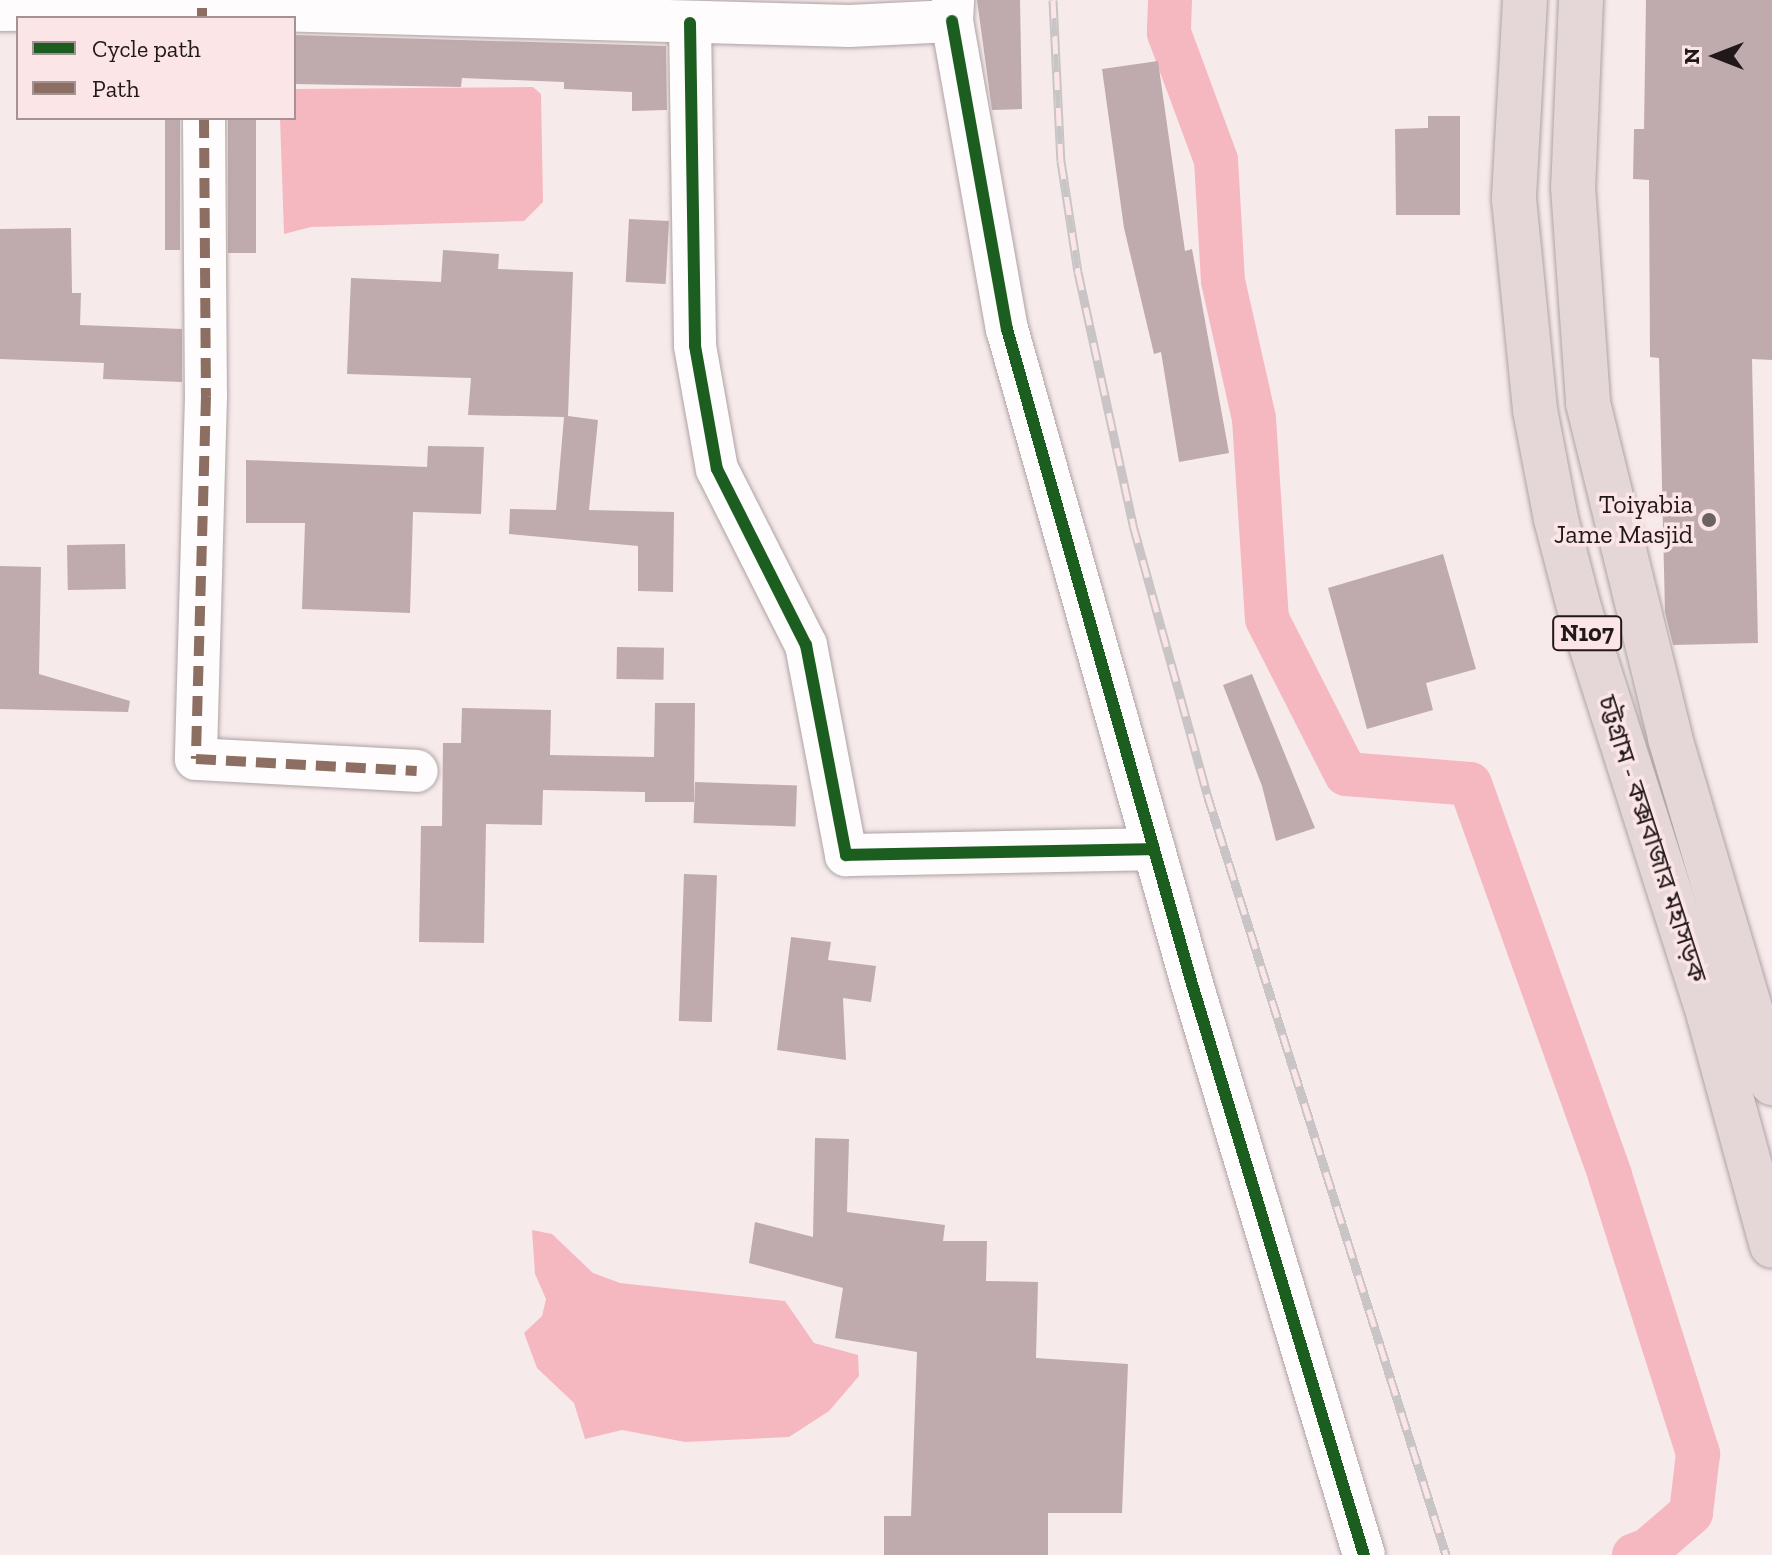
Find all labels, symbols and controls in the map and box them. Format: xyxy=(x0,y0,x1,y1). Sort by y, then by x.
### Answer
legend xyxy=(16,16,296,120)
north arrow xyxy=(1676,16,1756,96)
text: Cycle path xyxy=(92,34,201,63)
text: N xyxy=(1678,48,1705,64)
text: Path xyxy=(92,74,140,103)
place label: Toiyabia Jame Masjid xyxy=(1554,489,1693,550)
marker: Toiyabia Jame Masjid xyxy=(1700,511,1718,529)
road number: N107 xyxy=(1551,613,1623,653)
street label: চট্টগ্রাম - কক্সবাজার মহাসড়ক xyxy=(1591,691,1713,987)

